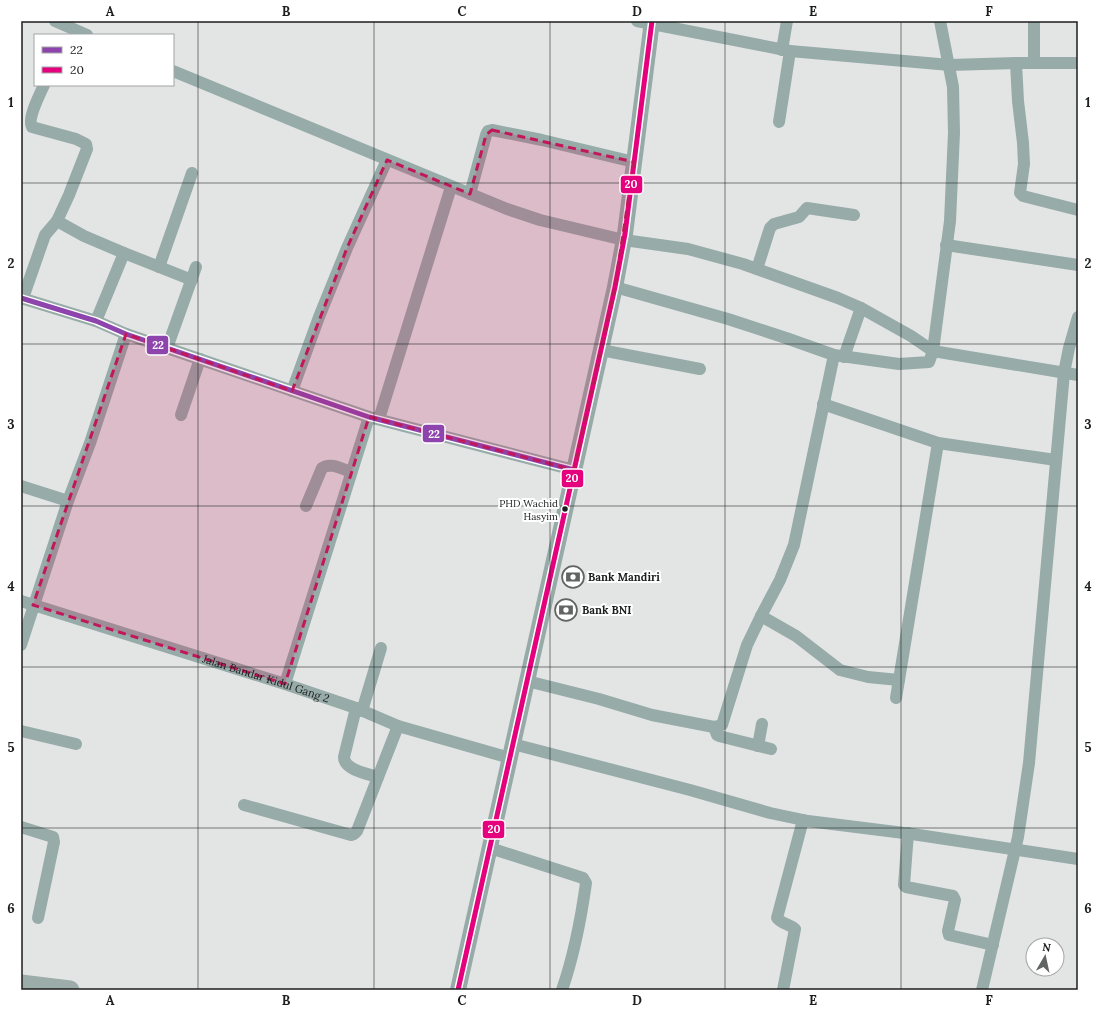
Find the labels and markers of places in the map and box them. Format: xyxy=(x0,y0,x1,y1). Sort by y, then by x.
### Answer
place label: PHD Wachid Hasyim xyxy=(499,497,558,523)
marker: PHD Wachid Hasyim xyxy=(560,504,570,514)
bank icon: Bank Mandiri xyxy=(560,564,586,590)
place label: Bank Mandiri xyxy=(588,570,660,584)
bank icon: Bank BNI xyxy=(553,597,579,623)
place label: Bank BNI xyxy=(582,603,631,617)

